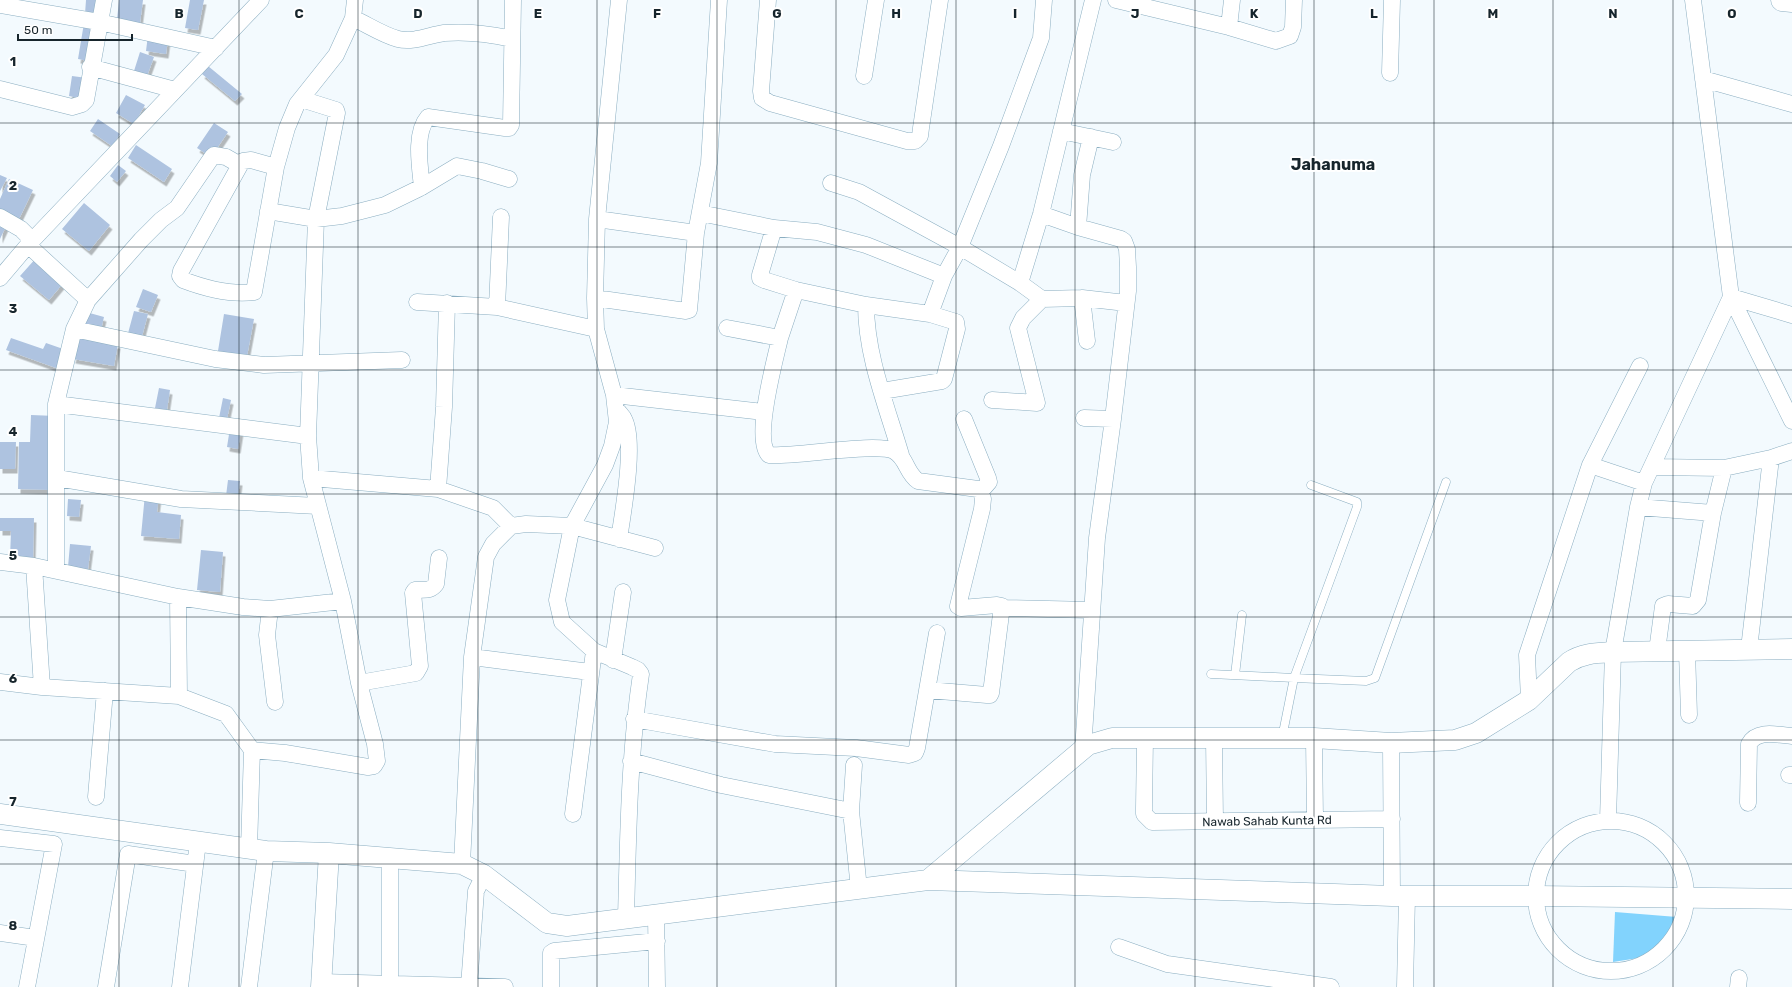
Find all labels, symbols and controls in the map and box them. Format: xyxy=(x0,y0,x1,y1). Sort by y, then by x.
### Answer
text: B xyxy=(174,6,184,21)
text: C xyxy=(294,6,304,21)
text: D xyxy=(413,6,423,21)
text: E xyxy=(534,6,542,21)
text: F xyxy=(653,6,661,21)
text: G xyxy=(772,6,782,21)
text: H xyxy=(891,6,901,21)
text: I xyxy=(1013,6,1017,21)
text: J xyxy=(1131,6,1139,21)
text: K xyxy=(1250,6,1259,21)
text: L xyxy=(1370,6,1378,21)
text: M xyxy=(1488,6,1498,21)
text: N xyxy=(1608,6,1618,21)
text: O xyxy=(1727,6,1737,21)
scale bar xyxy=(18,16,132,42)
text: 50 m xyxy=(24,23,52,37)
text: 1 xyxy=(10,54,16,69)
district label: Jahanuma xyxy=(1291,155,1375,174)
text: 2 xyxy=(9,178,17,193)
text: 3 xyxy=(9,301,18,316)
text: 4 xyxy=(9,424,18,439)
text: 5 xyxy=(9,548,17,563)
text: 6 xyxy=(9,671,18,686)
text: 7 xyxy=(9,794,17,809)
street label: Nawab Sahab Kunta Rd xyxy=(1202,813,1332,829)
text: 8 xyxy=(9,918,18,933)

